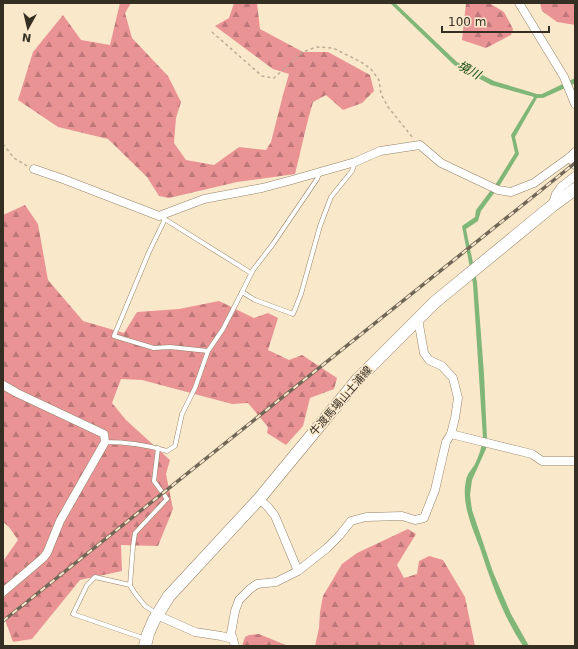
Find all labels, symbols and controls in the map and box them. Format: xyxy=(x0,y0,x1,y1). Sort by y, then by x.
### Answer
north arrow xyxy=(8,8,48,48)
scale bar xyxy=(442,8,549,34)
text: 100 m xyxy=(448,15,486,29)
text: N xyxy=(21,30,32,44)
water label: 境川 xyxy=(455,58,485,83)
street label: 牛渡馬場山土浦線 xyxy=(307,364,375,438)

